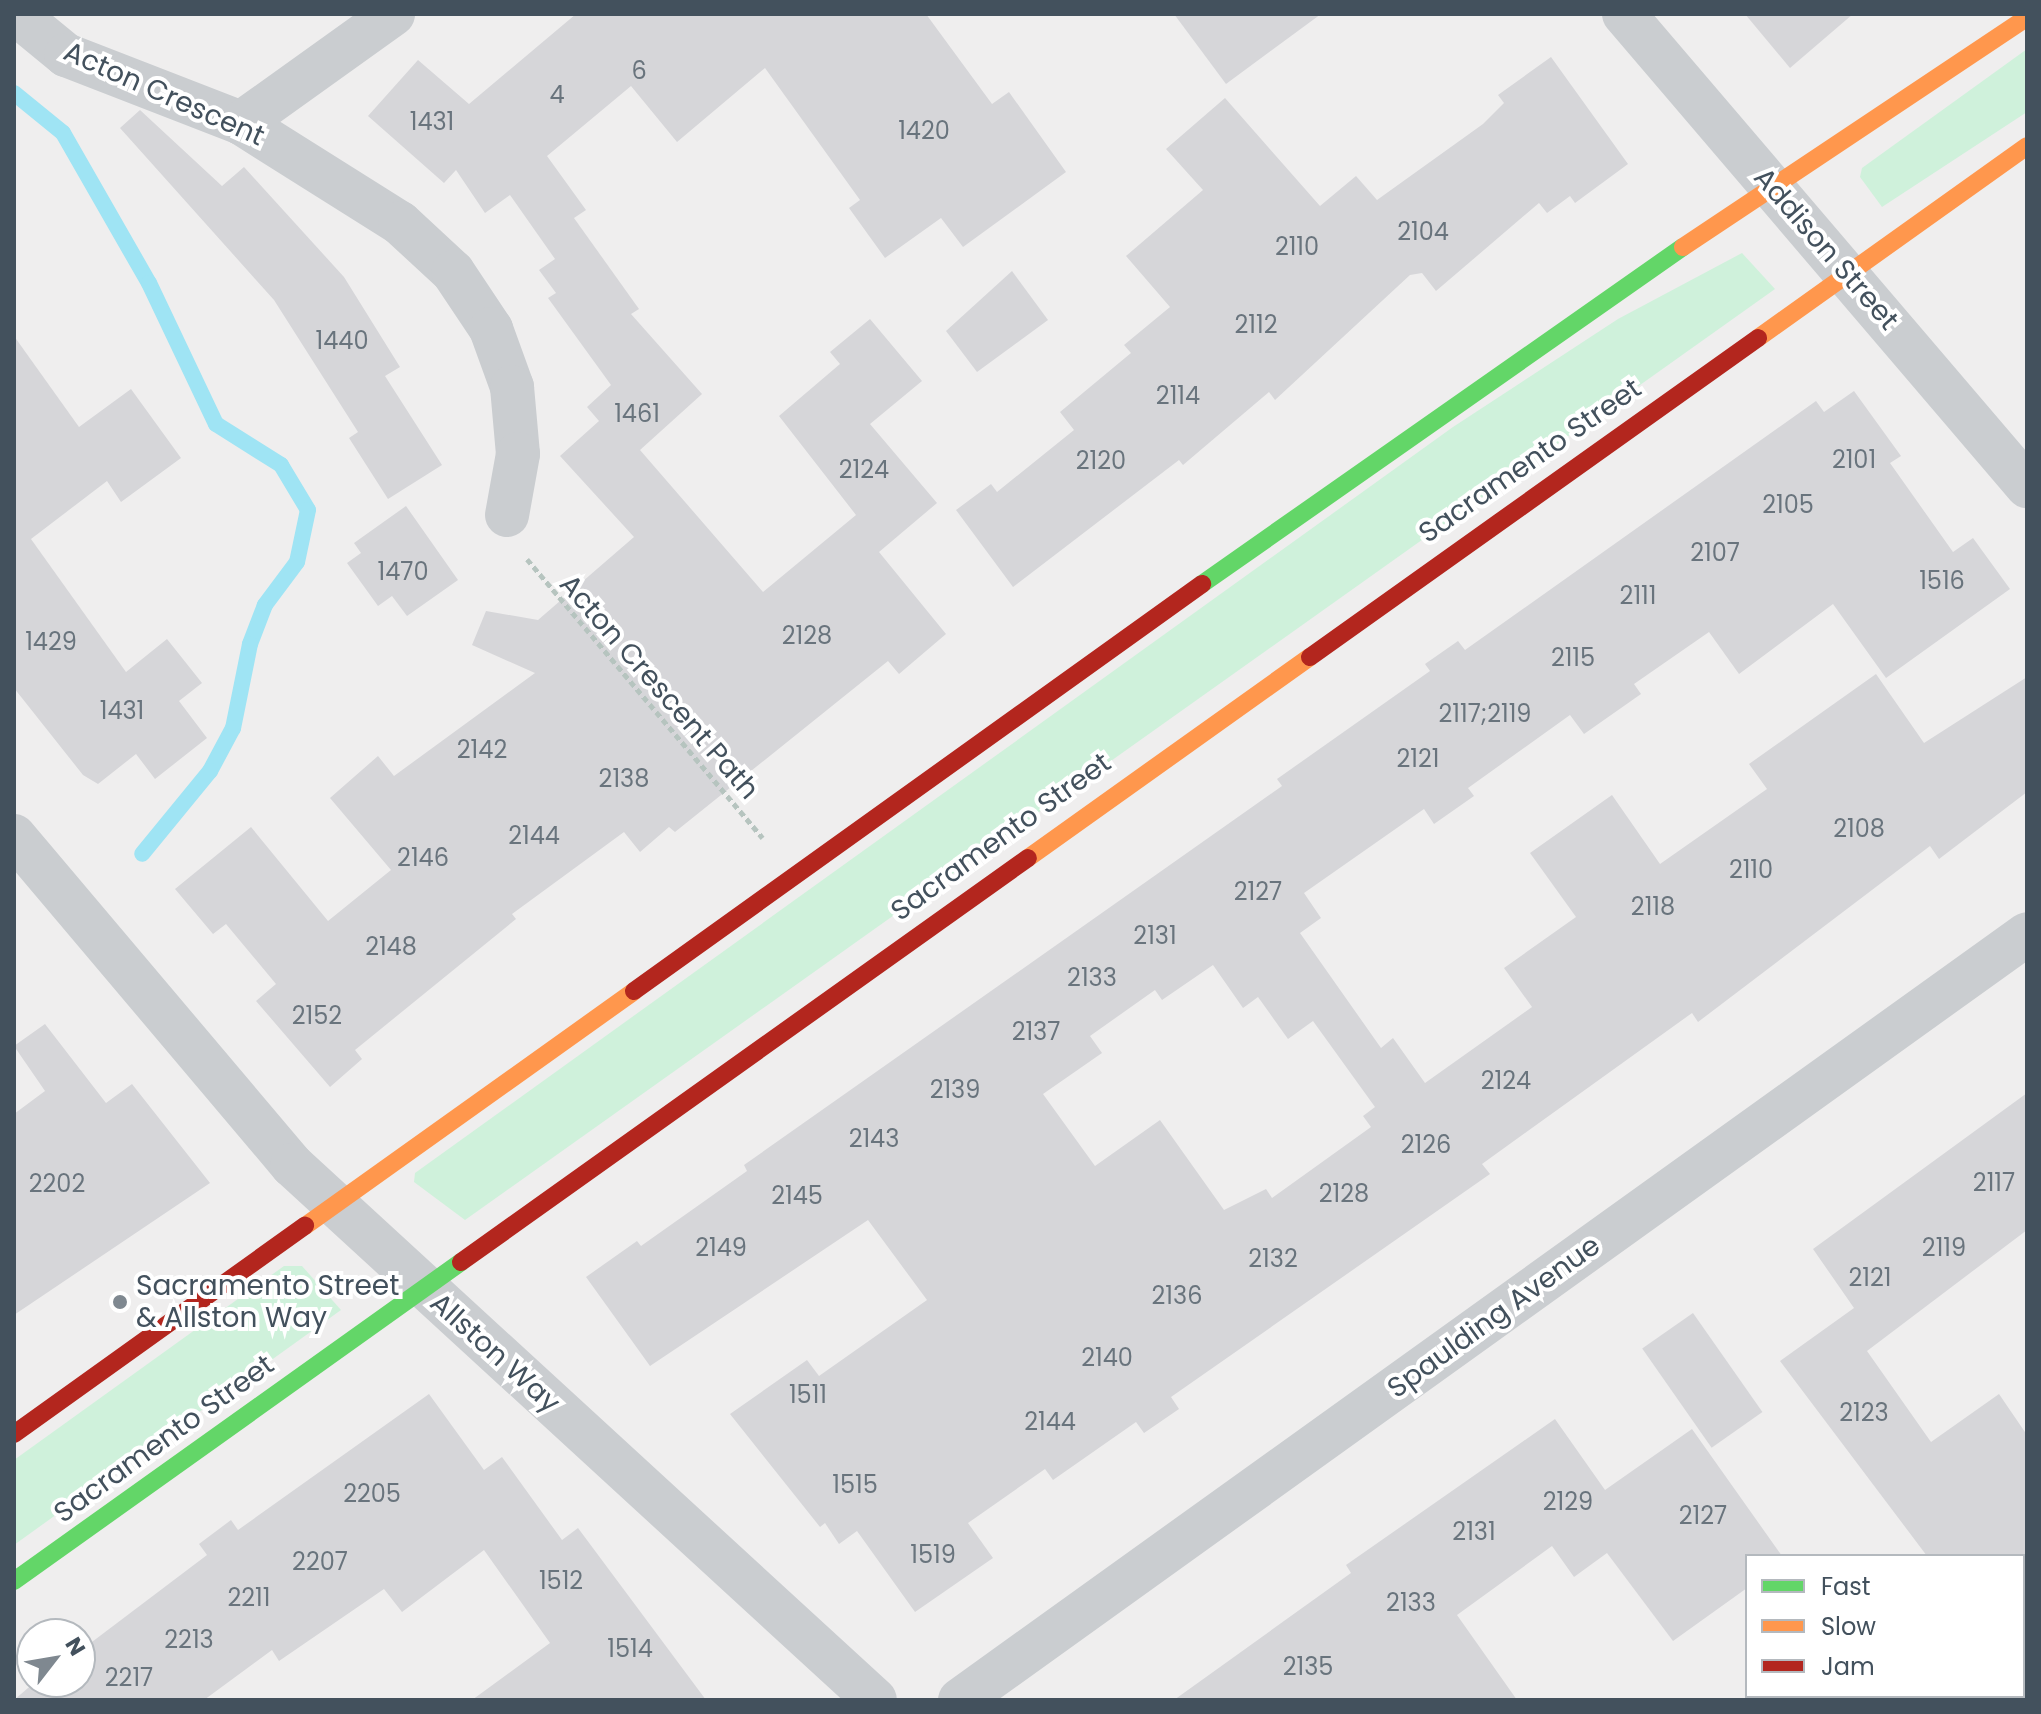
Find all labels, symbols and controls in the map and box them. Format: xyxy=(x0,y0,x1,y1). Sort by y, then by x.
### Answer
street label: Acton Crescent xyxy=(59,35,269,153)
house number: 6 xyxy=(631,57,647,85)
house number: 4 xyxy=(549,81,565,109)
house number: 1431 xyxy=(410,108,454,136)
house number: 1420 xyxy=(898,117,950,145)
street label: Addison Street xyxy=(1747,161,1905,337)
house number: 2104 xyxy=(1397,218,1449,246)
house number: 2110 xyxy=(1275,233,1319,261)
house number: 2112 xyxy=(1235,311,1277,339)
house number: 1440 xyxy=(316,327,368,355)
street label: Sacramento Street xyxy=(1412,372,1648,550)
house number: 2114 xyxy=(1156,382,1200,410)
house number: 1461 xyxy=(614,400,660,428)
house number: 2101 xyxy=(1832,446,1876,474)
house number: 2120 xyxy=(1076,447,1126,475)
house number: 2124 xyxy=(839,456,889,484)
house number: 2105 xyxy=(1762,491,1814,519)
house number: 2107 xyxy=(1690,539,1740,567)
house number: 1470 xyxy=(378,558,428,586)
house number: 1516 xyxy=(1919,567,1965,595)
street label: Acton Crescent Path xyxy=(552,568,766,806)
house number: 2111 xyxy=(1620,582,1656,610)
house number: 2128 xyxy=(782,622,832,650)
house number: 1429 xyxy=(25,628,77,656)
house number: 2115 xyxy=(1551,644,1595,672)
house number: 1431 xyxy=(100,697,144,725)
house number: 2117;2119 xyxy=(1439,700,1531,728)
house number: 2142 xyxy=(457,736,507,764)
house number: 2121 xyxy=(1397,745,1439,773)
street label: Sacramento Street xyxy=(885,746,1117,928)
house number: 2138 xyxy=(599,765,649,793)
house number: 2108 xyxy=(1833,815,1885,843)
house number: 2144 xyxy=(508,822,560,850)
house number: 2146 xyxy=(397,844,449,872)
house number: 2110 xyxy=(1729,856,1773,884)
house number: 2127 xyxy=(1234,878,1282,906)
house number: 2118 xyxy=(1631,893,1675,921)
house number: 2131 xyxy=(1133,922,1177,950)
house number: 2148 xyxy=(365,933,417,961)
house number: 2133 xyxy=(1067,964,1117,992)
house number: 2152 xyxy=(292,1002,342,1030)
house number: 2137 xyxy=(1012,1018,1060,1046)
house number: 2124 xyxy=(1481,1067,1531,1095)
house number: 2139 xyxy=(930,1076,980,1104)
house number: 2143 xyxy=(849,1125,899,1153)
house number: 2126 xyxy=(1401,1131,1451,1159)
house number: 2117 xyxy=(1973,1169,2015,1197)
house number: 2202 xyxy=(29,1170,85,1198)
house number: 2128 xyxy=(1319,1180,1369,1208)
house number: 2145 xyxy=(771,1182,823,1210)
street label: Spaulding Avenue xyxy=(1381,1229,1607,1405)
house number: 2149 xyxy=(695,1234,747,1262)
house number: 2119 xyxy=(1922,1234,1966,1262)
house number: 2132 xyxy=(1248,1245,1298,1273)
house number: 2121 xyxy=(1849,1264,1891,1292)
place label: Sacramento Street & Allston Way xyxy=(136,1269,399,1335)
house number: 2136 xyxy=(1152,1282,1202,1310)
street label: Allston Way xyxy=(423,1286,567,1420)
marker: Sacramento Street & Allston Way xyxy=(111,1293,129,1311)
house number: 2140 xyxy=(1081,1344,1133,1372)
street label: Sacramento Street xyxy=(48,1348,280,1530)
house number: 1511 xyxy=(789,1381,827,1409)
house number: 2123 xyxy=(1839,1399,1889,1427)
house number: 2144 xyxy=(1024,1408,1076,1436)
house number: 1515 xyxy=(832,1471,878,1499)
house number: 2205 xyxy=(343,1480,401,1508)
house number: 2129 xyxy=(1543,1488,1593,1516)
house number: 2127 xyxy=(1679,1502,1727,1530)
house number: 2131 xyxy=(1452,1518,1496,1546)
house number: 1519 xyxy=(910,1541,956,1569)
house number: 2207 xyxy=(292,1548,348,1576)
legend xyxy=(1745,1554,2025,1698)
house number: 1512 xyxy=(539,1567,583,1595)
text: Fast xyxy=(1821,1570,1871,1603)
house number: 2211 xyxy=(228,1584,270,1612)
house number: 2133 xyxy=(1386,1589,1436,1617)
text: Slow xyxy=(1821,1610,1876,1643)
north arrow xyxy=(16,1618,96,1698)
house number: 2213 xyxy=(164,1626,214,1654)
text: N xyxy=(58,1631,93,1661)
house number: 1514 xyxy=(607,1635,653,1663)
text: Jam xyxy=(1821,1650,1875,1683)
house number: 2135 xyxy=(1283,1653,1333,1681)
house number: 2217 xyxy=(105,1664,153,1692)

